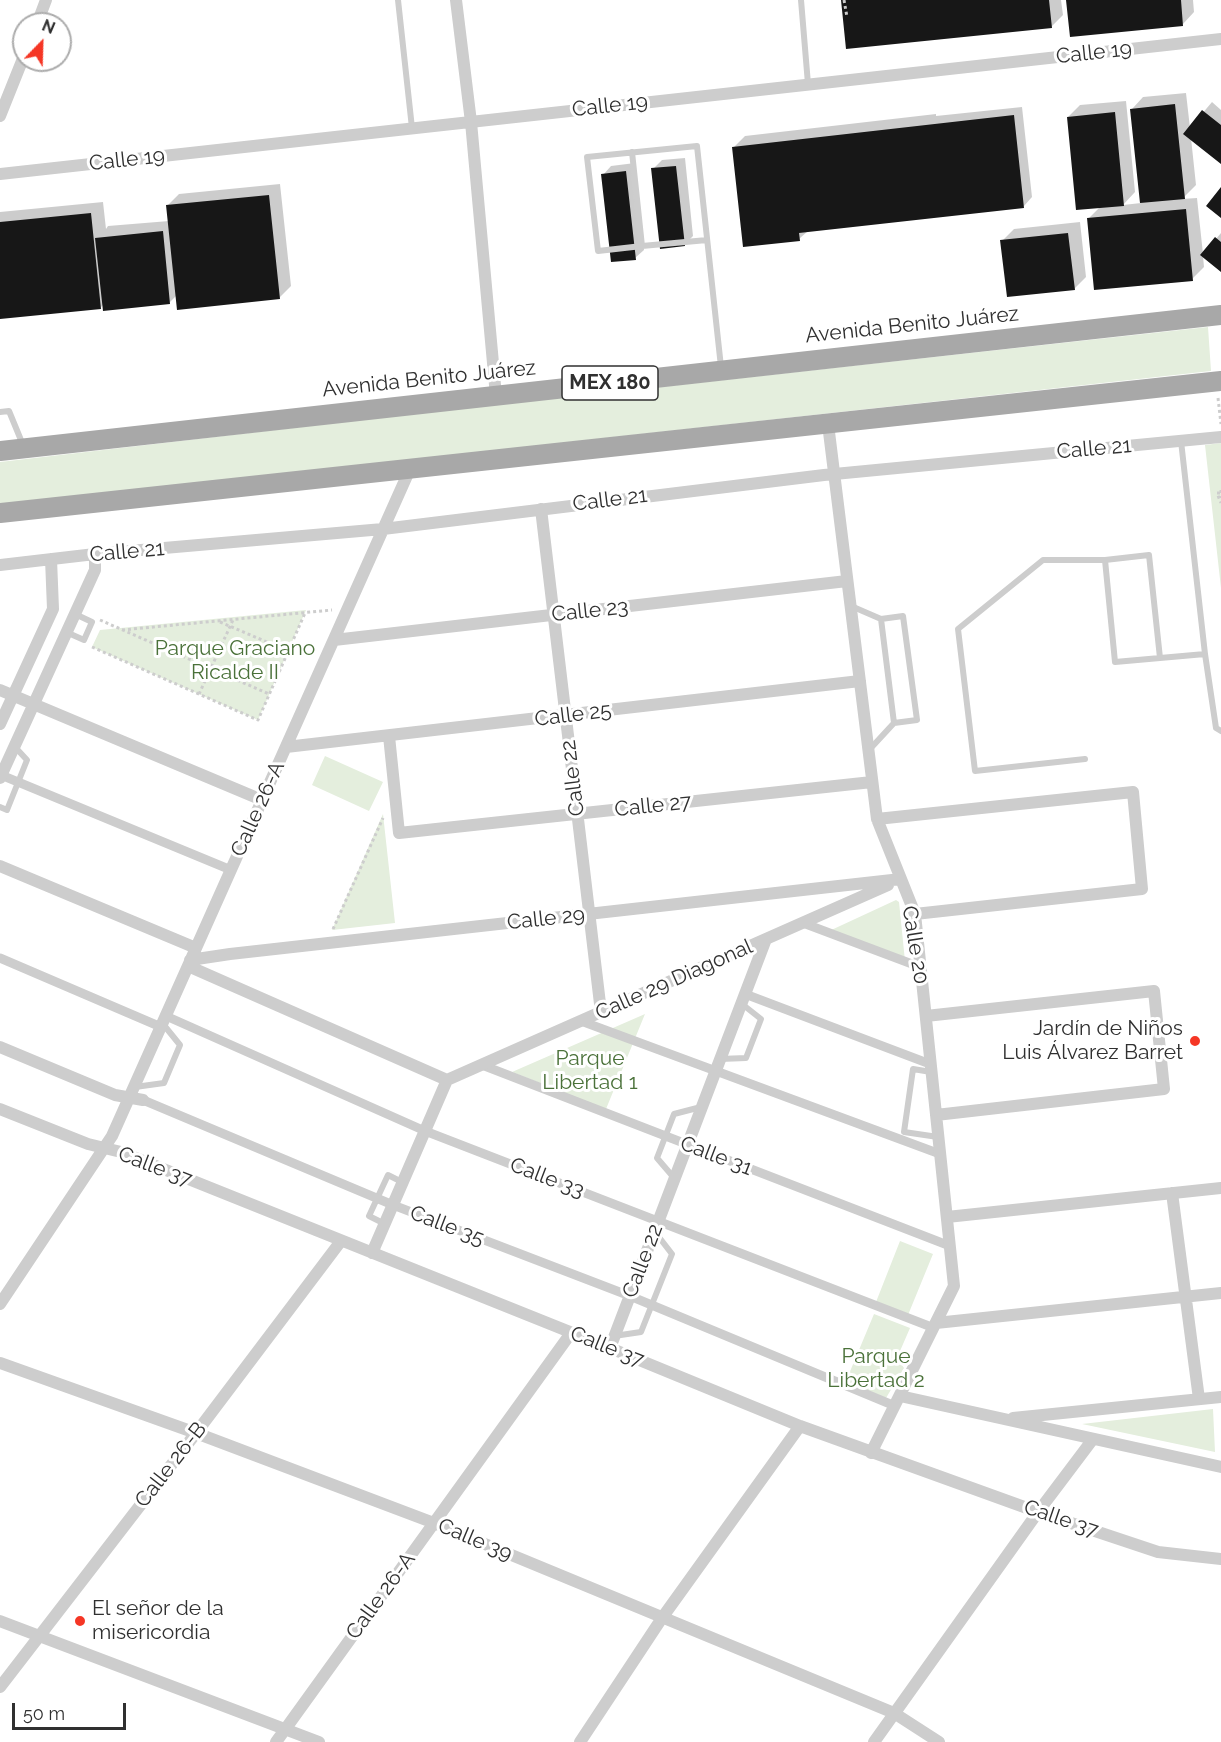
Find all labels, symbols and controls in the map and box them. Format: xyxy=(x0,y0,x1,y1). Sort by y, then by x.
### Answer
north arrow xyxy=(12,12,72,72)
text: N xyxy=(39,16,58,38)
street label: Calle 19 xyxy=(1055,36,1133,70)
street label: Calle 19 xyxy=(571,89,649,123)
street label: Calle 19 xyxy=(88,143,166,177)
street label: Avenida Benito Juárez xyxy=(804,301,1020,349)
street label: Avenida Benito Juárez xyxy=(321,355,537,403)
road number: MEX 180 xyxy=(562,366,658,400)
street label: Calle 21 xyxy=(1056,433,1132,465)
street label: Calle 21 xyxy=(571,483,649,517)
street label: Calle 21 xyxy=(89,536,165,568)
street label: Calle 23 xyxy=(550,594,630,628)
park label: Parque Graciano Ricalde II xyxy=(155,636,315,686)
street label: Calle 25 xyxy=(533,698,613,732)
street label: Calle 22 xyxy=(556,738,590,818)
street label: Calle 26-A xyxy=(226,758,290,860)
street label: Calle 27 xyxy=(613,789,693,823)
street label: Calle 29 xyxy=(506,902,586,936)
street label: Calle 20 xyxy=(896,904,934,986)
street label: Calle 29 Diagonal xyxy=(591,934,757,1026)
place label: Jardín de Niños Luis Álvarez Barret xyxy=(1002,1016,1183,1066)
marker: Jardín de Niños Luis Álvarez Barret xyxy=(1188,1034,1202,1048)
park label: Parque Libertad 1 xyxy=(542,1046,638,1096)
street label: Calle 31 xyxy=(676,1131,756,1181)
street label: Calle 37 xyxy=(114,1141,196,1193)
street label: Calle 33 xyxy=(506,1152,588,1204)
street label: Calle 35 xyxy=(406,1200,488,1252)
street label: Calle 22 xyxy=(617,1221,669,1301)
street label: Calle 37 xyxy=(566,1321,648,1373)
park label: Parque Libertad 2 xyxy=(827,1344,925,1394)
street label: Calle 26-B xyxy=(130,1417,212,1513)
street label: Calle 37 xyxy=(1020,1495,1102,1543)
street label: Calle 39 xyxy=(434,1513,516,1567)
street label: Calle 26-A xyxy=(341,1548,421,1644)
place label: El señor de la misericordia xyxy=(92,1596,224,1646)
marker: El señor de la misericordia xyxy=(73,1614,87,1628)
scale bar xyxy=(15,1691,129,1729)
text: 50 m xyxy=(23,1703,65,1724)

